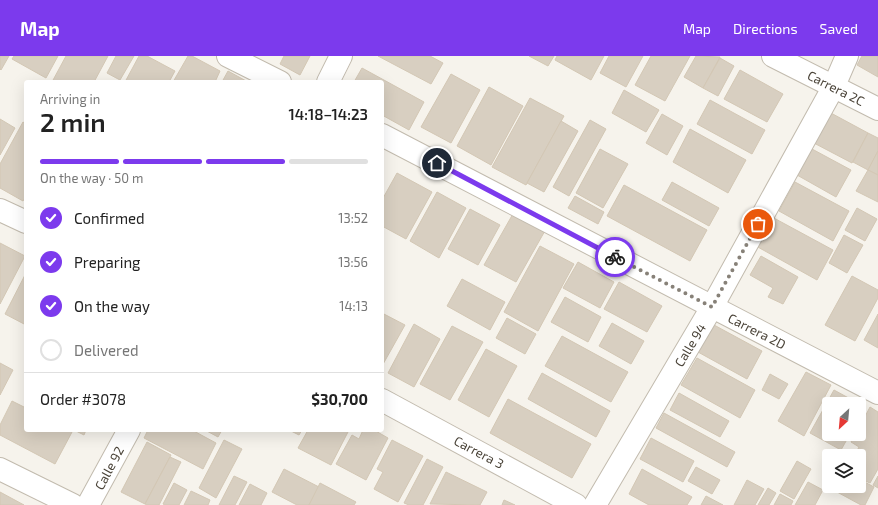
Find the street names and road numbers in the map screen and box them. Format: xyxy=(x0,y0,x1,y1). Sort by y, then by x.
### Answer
street label: Carrera 2C xyxy=(805,67,867,109)
street label: Carrera 2D xyxy=(725,310,789,352)
street label: Calle 94 xyxy=(671,320,709,370)
street label: Carrera 3 xyxy=(451,432,507,472)
street label: Calle 92 xyxy=(91,444,127,492)

